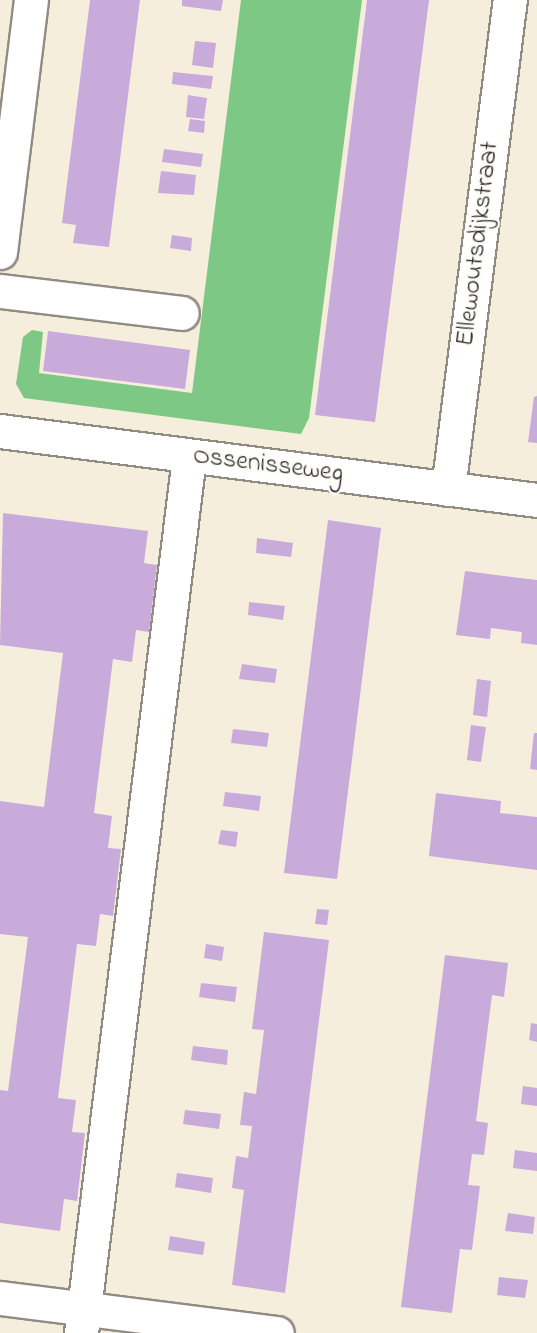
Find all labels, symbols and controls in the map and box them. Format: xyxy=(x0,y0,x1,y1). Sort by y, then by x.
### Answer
street label: Ellewoutsdijkstraat xyxy=(451,140,507,348)
street label: Ossenisseweg xyxy=(191,441,345,491)

